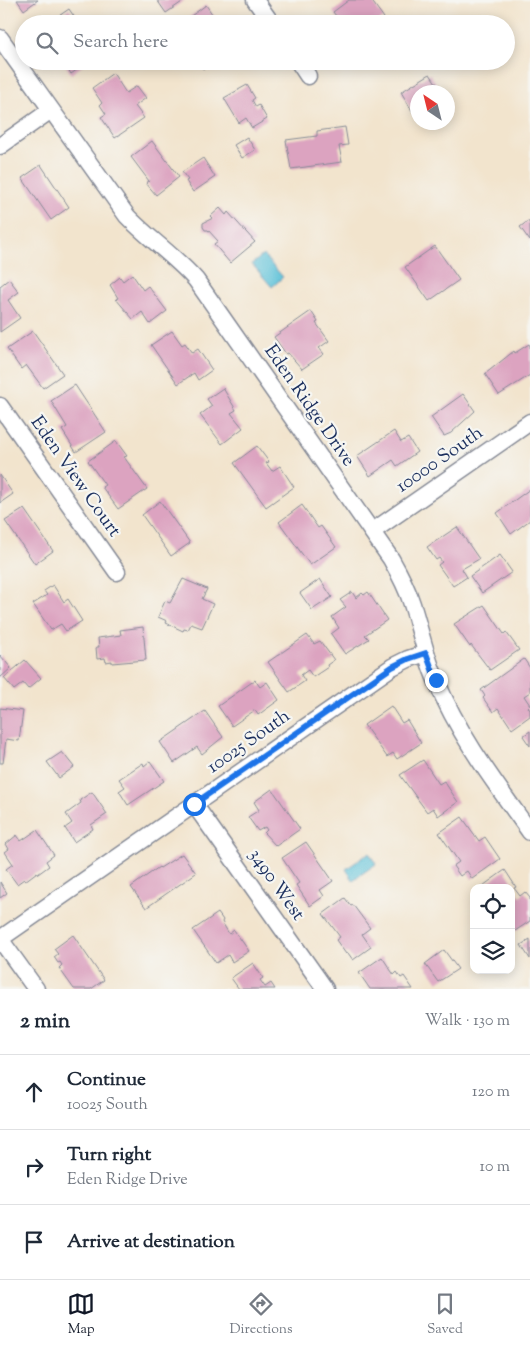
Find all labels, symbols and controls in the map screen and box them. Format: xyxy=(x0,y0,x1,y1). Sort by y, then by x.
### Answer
search box xyxy=(15,15,515,70)
icon: search xyxy=(33,29,61,57)
text: Search here xyxy=(73,29,168,56)
north arrow xyxy=(410,85,455,130)
street label: Eden Ridge Drive xyxy=(257,340,361,473)
street label: Eden View Court xyxy=(23,411,127,543)
street label: 10000 South xyxy=(391,420,489,500)
route end xyxy=(425,669,448,692)
street label: 10025 South xyxy=(202,703,296,781)
route start xyxy=(183,793,206,816)
street label: 3490 West xyxy=(241,843,311,927)
map controls xyxy=(470,884,515,974)
button: locate xyxy=(470,884,515,929)
button: layers xyxy=(470,929,515,974)
text: 2 min xyxy=(20,1007,70,1037)
text: Walk · 130 m xyxy=(425,1010,510,1033)
text: Continue xyxy=(67,1067,146,1094)
icon: ahead xyxy=(20,1078,48,1106)
text: 120 m xyxy=(472,1081,510,1104)
text: 10025 South xyxy=(67,1094,148,1117)
text: Turn right xyxy=(67,1142,151,1169)
icon: right xyxy=(20,1153,48,1181)
text: 10 m xyxy=(480,1156,510,1179)
text: Eden Ridge Drive xyxy=(67,1169,188,1192)
icon: arrive xyxy=(20,1228,48,1256)
text: Arrive at destination xyxy=(67,1229,235,1256)
tab: Map xyxy=(67,1290,95,1340)
tab: Directions xyxy=(229,1290,293,1340)
tab: Saved xyxy=(427,1290,463,1340)

